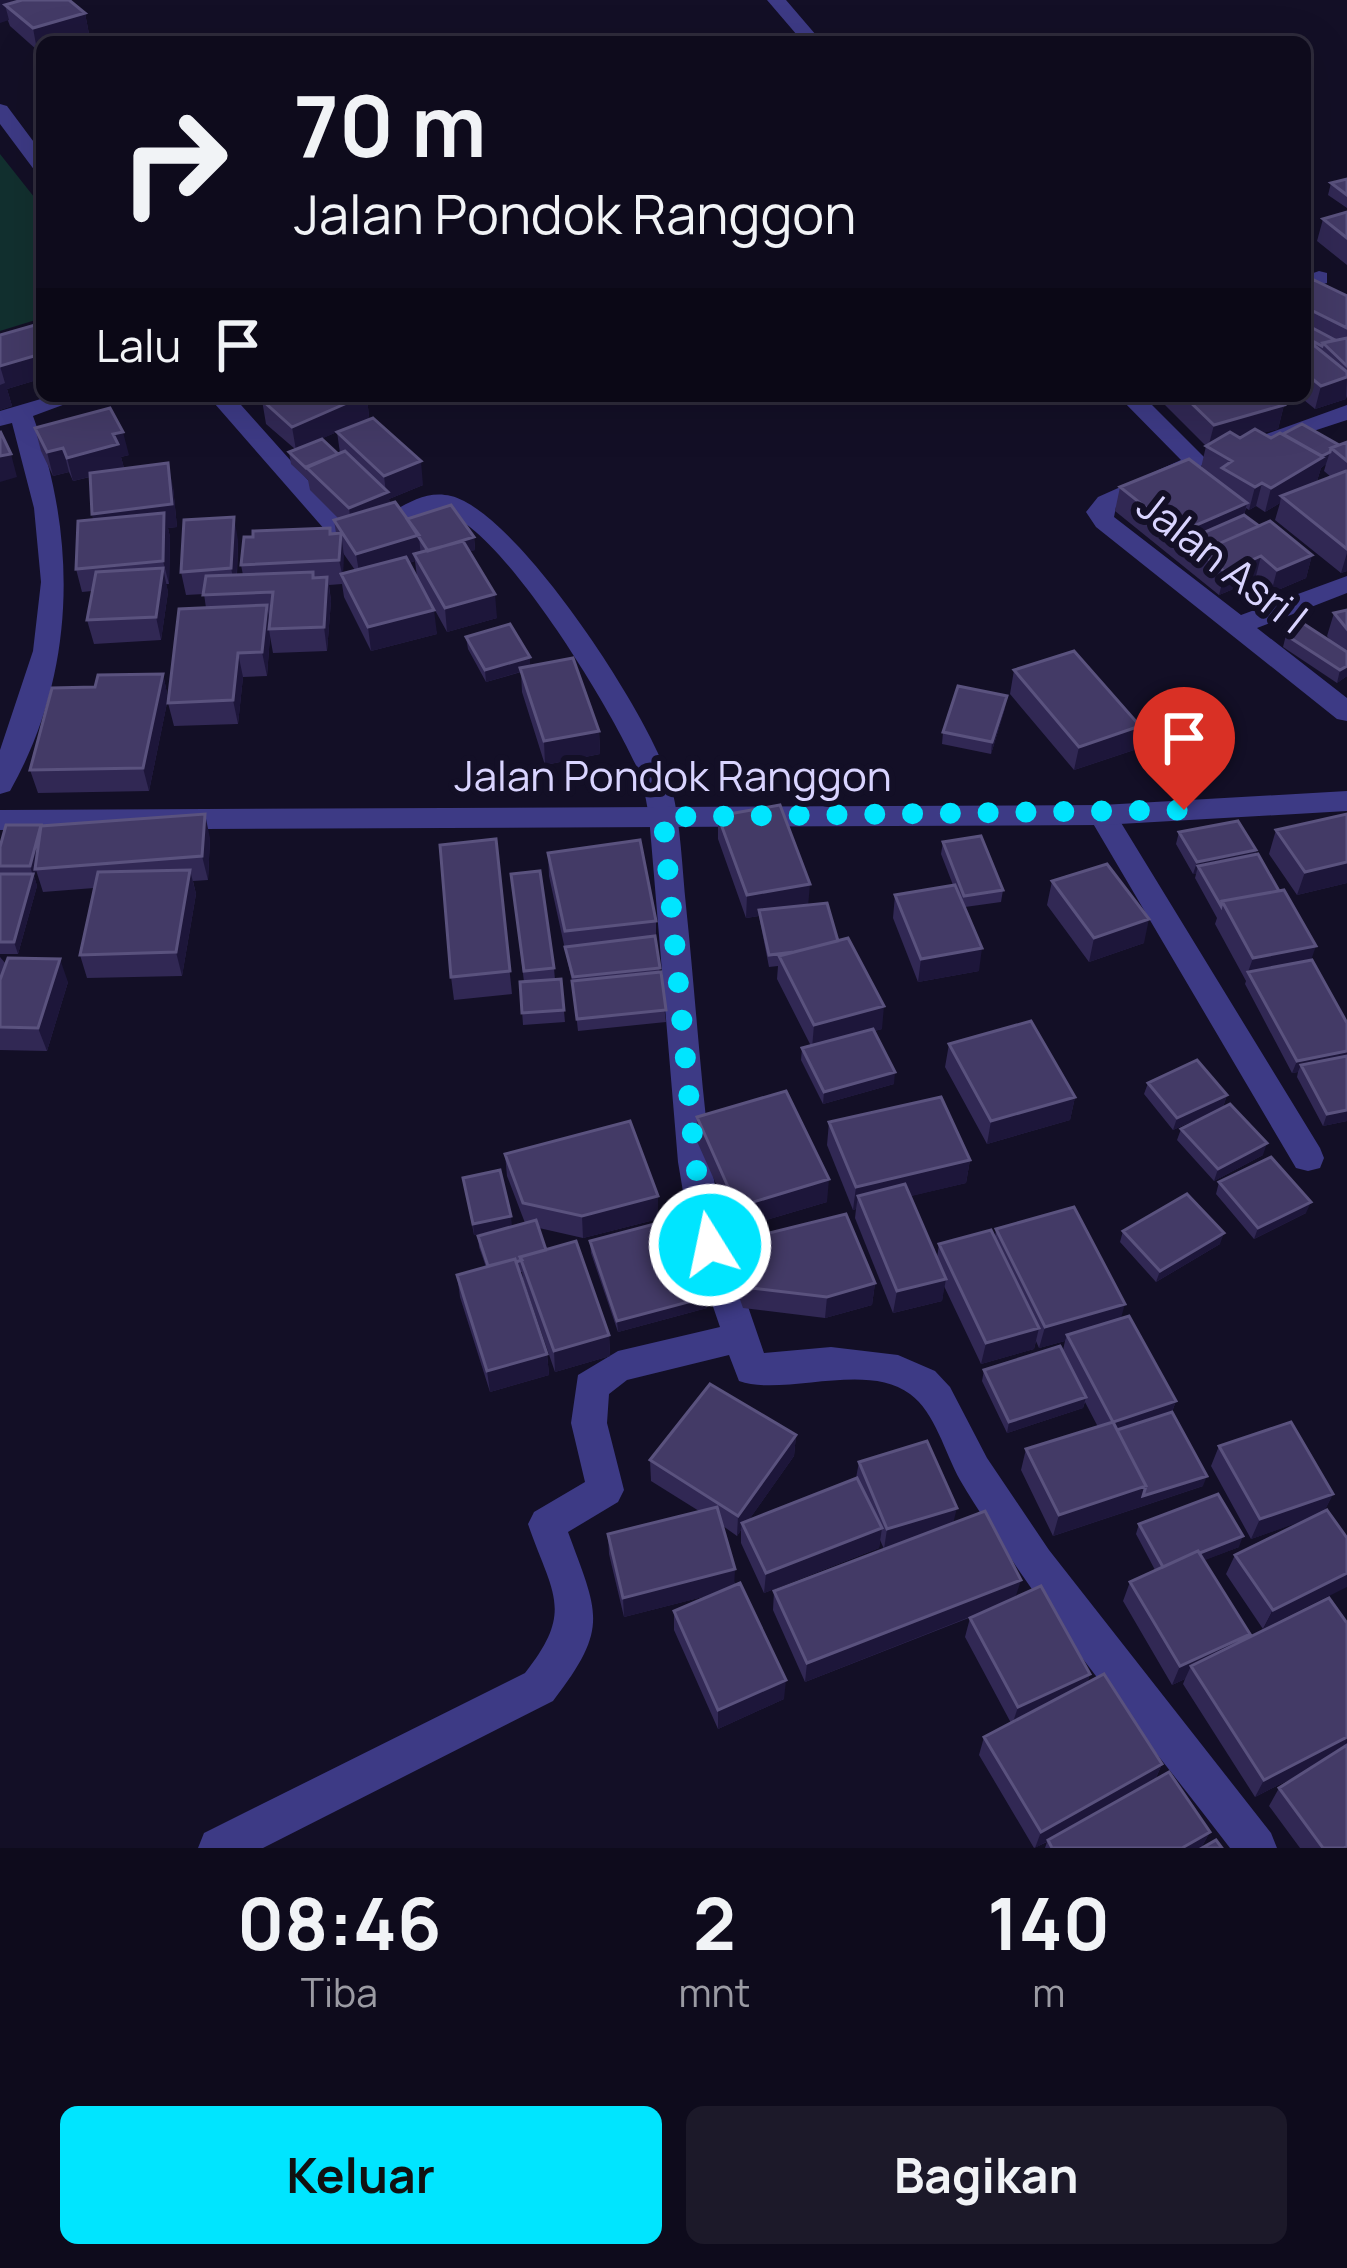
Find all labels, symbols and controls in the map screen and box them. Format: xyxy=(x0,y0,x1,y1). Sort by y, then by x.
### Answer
text: 70 m xyxy=(294,67,486,182)
icon: right xyxy=(96,84,252,240)
text: Jalan Pondok Ranggon xyxy=(294,176,856,250)
icon: arrive xyxy=(205,312,271,378)
text: Lalu xyxy=(96,314,181,376)
street label: Jalan Asri I xyxy=(1126,476,1320,646)
pin xyxy=(1133,687,1235,810)
icon: arrive xyxy=(1151,705,1217,771)
street label: Jalan Pondok Ranggon xyxy=(454,746,892,804)
position arrow xyxy=(647,1182,773,1308)
text: 08:46 xyxy=(237,1873,442,1972)
text: 2 xyxy=(693,1873,736,1972)
text: 140 xyxy=(987,1873,1110,1972)
text: Tiba xyxy=(301,1965,378,2019)
text: mnt xyxy=(679,1965,750,2019)
text: m xyxy=(1032,1965,1065,2019)
button: Keluar xyxy=(60,2106,662,2244)
button: Bagikan xyxy=(686,2106,1287,2244)

